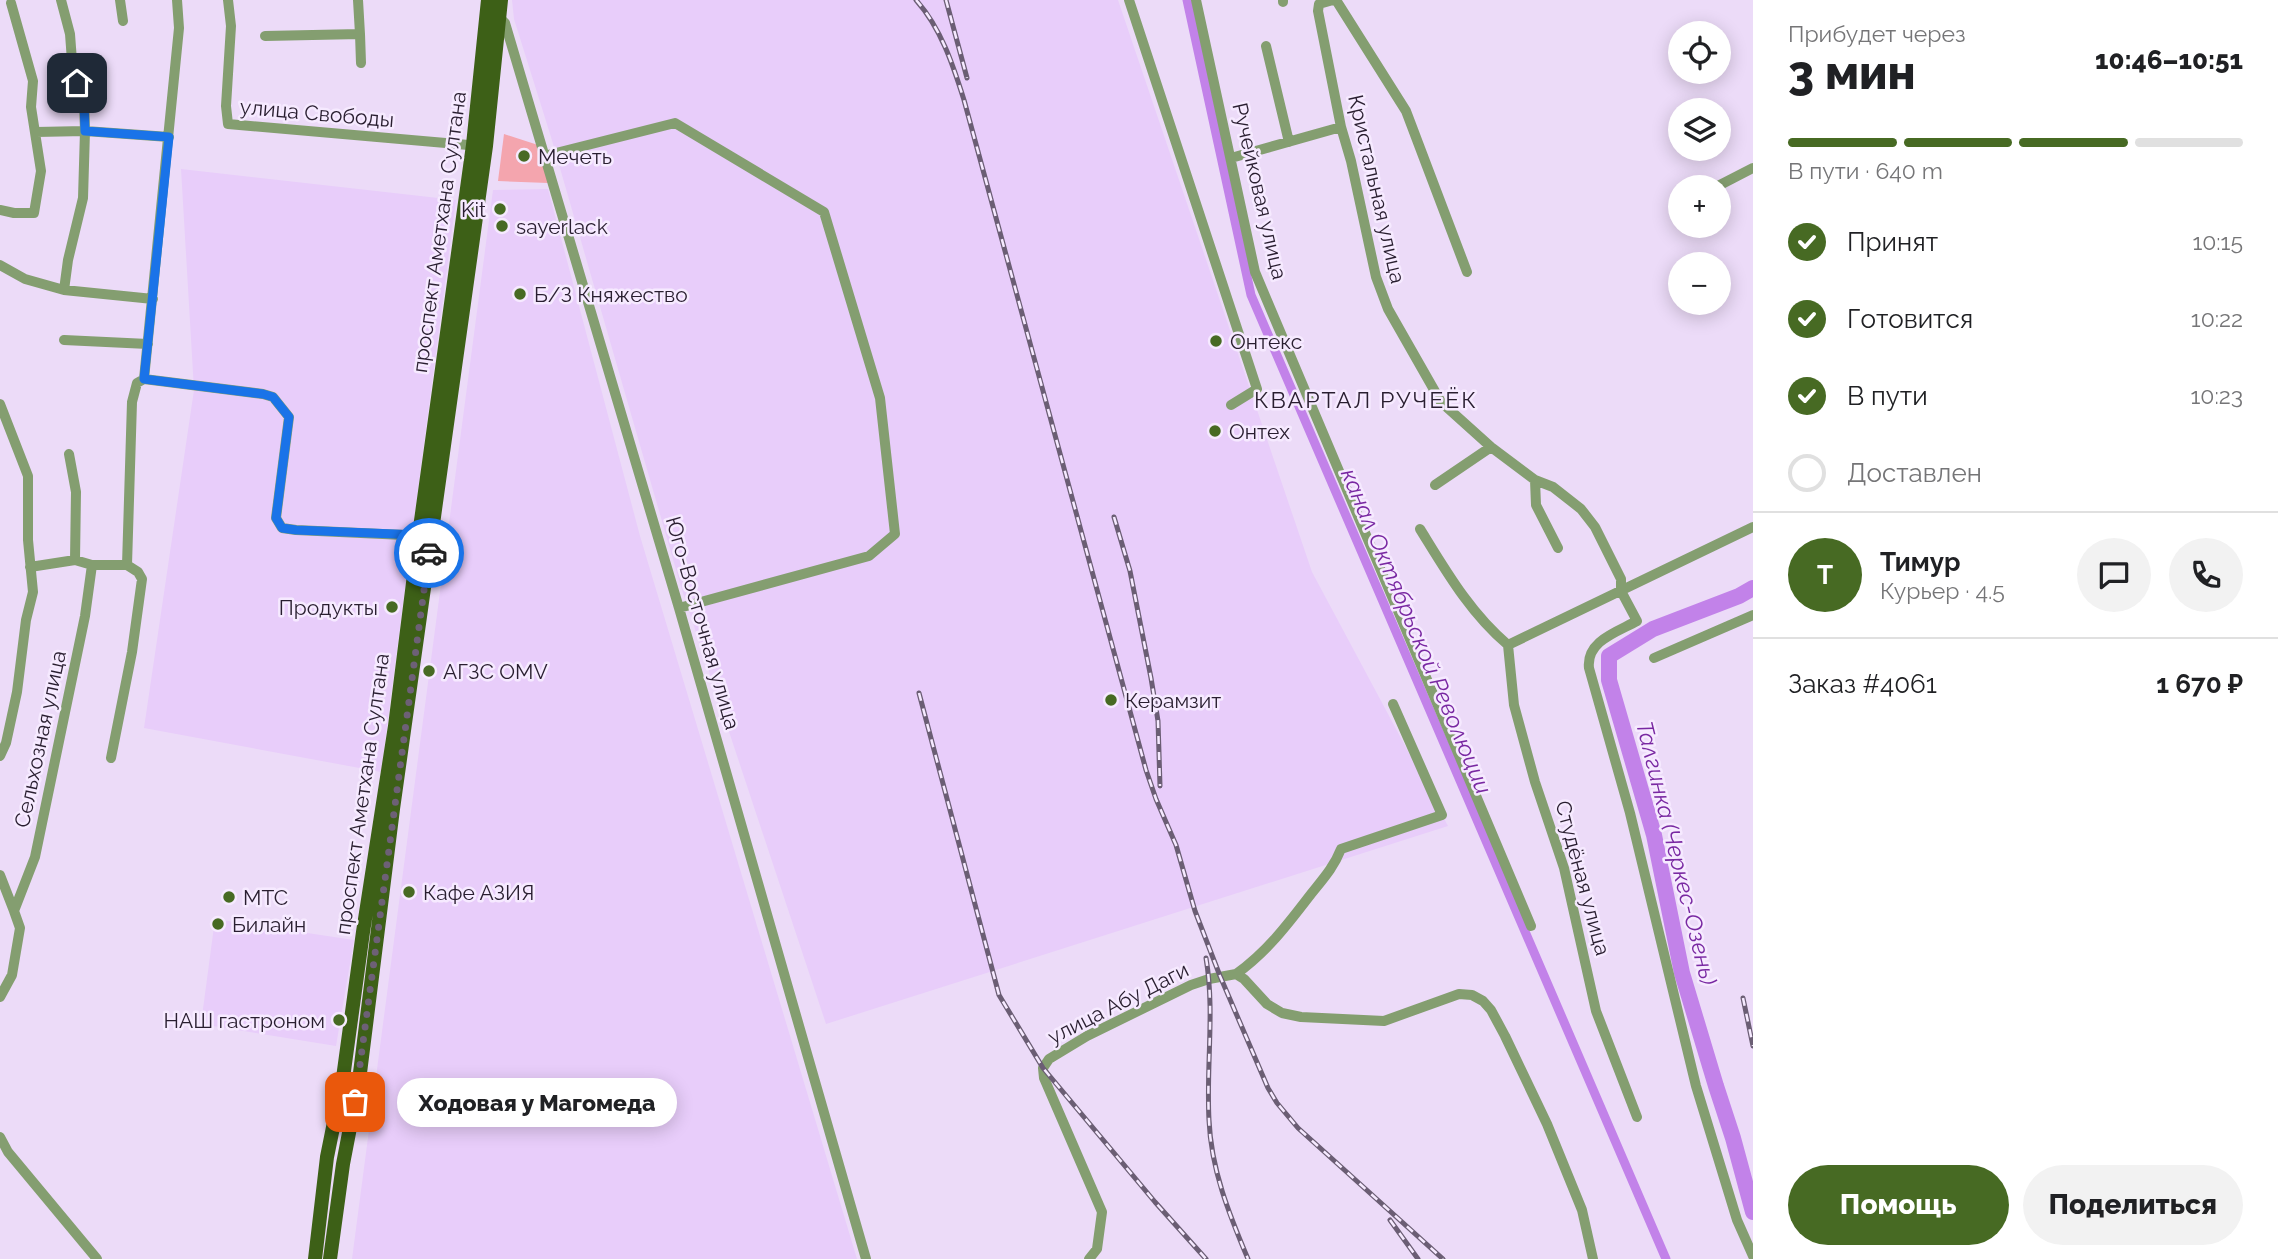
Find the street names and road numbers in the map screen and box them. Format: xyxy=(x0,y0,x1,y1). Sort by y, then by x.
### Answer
street label: проспект Аметхана Султана xyxy=(407,90,471,374)
street label: Кристальная улица xyxy=(1343,92,1411,286)
street label: улица Свободы xyxy=(239,94,395,132)
street label: Ручейковая улица xyxy=(1227,100,1293,282)
street label: Юго-Восточная улица xyxy=(661,514,745,732)
street label: Сельхозная улица xyxy=(9,648,71,830)
street label: проспект Аметхана Султана xyxy=(330,652,394,936)
street label: Студёная улица xyxy=(1550,798,1616,958)
street label: улица Абу Даги xyxy=(1043,957,1193,1049)

